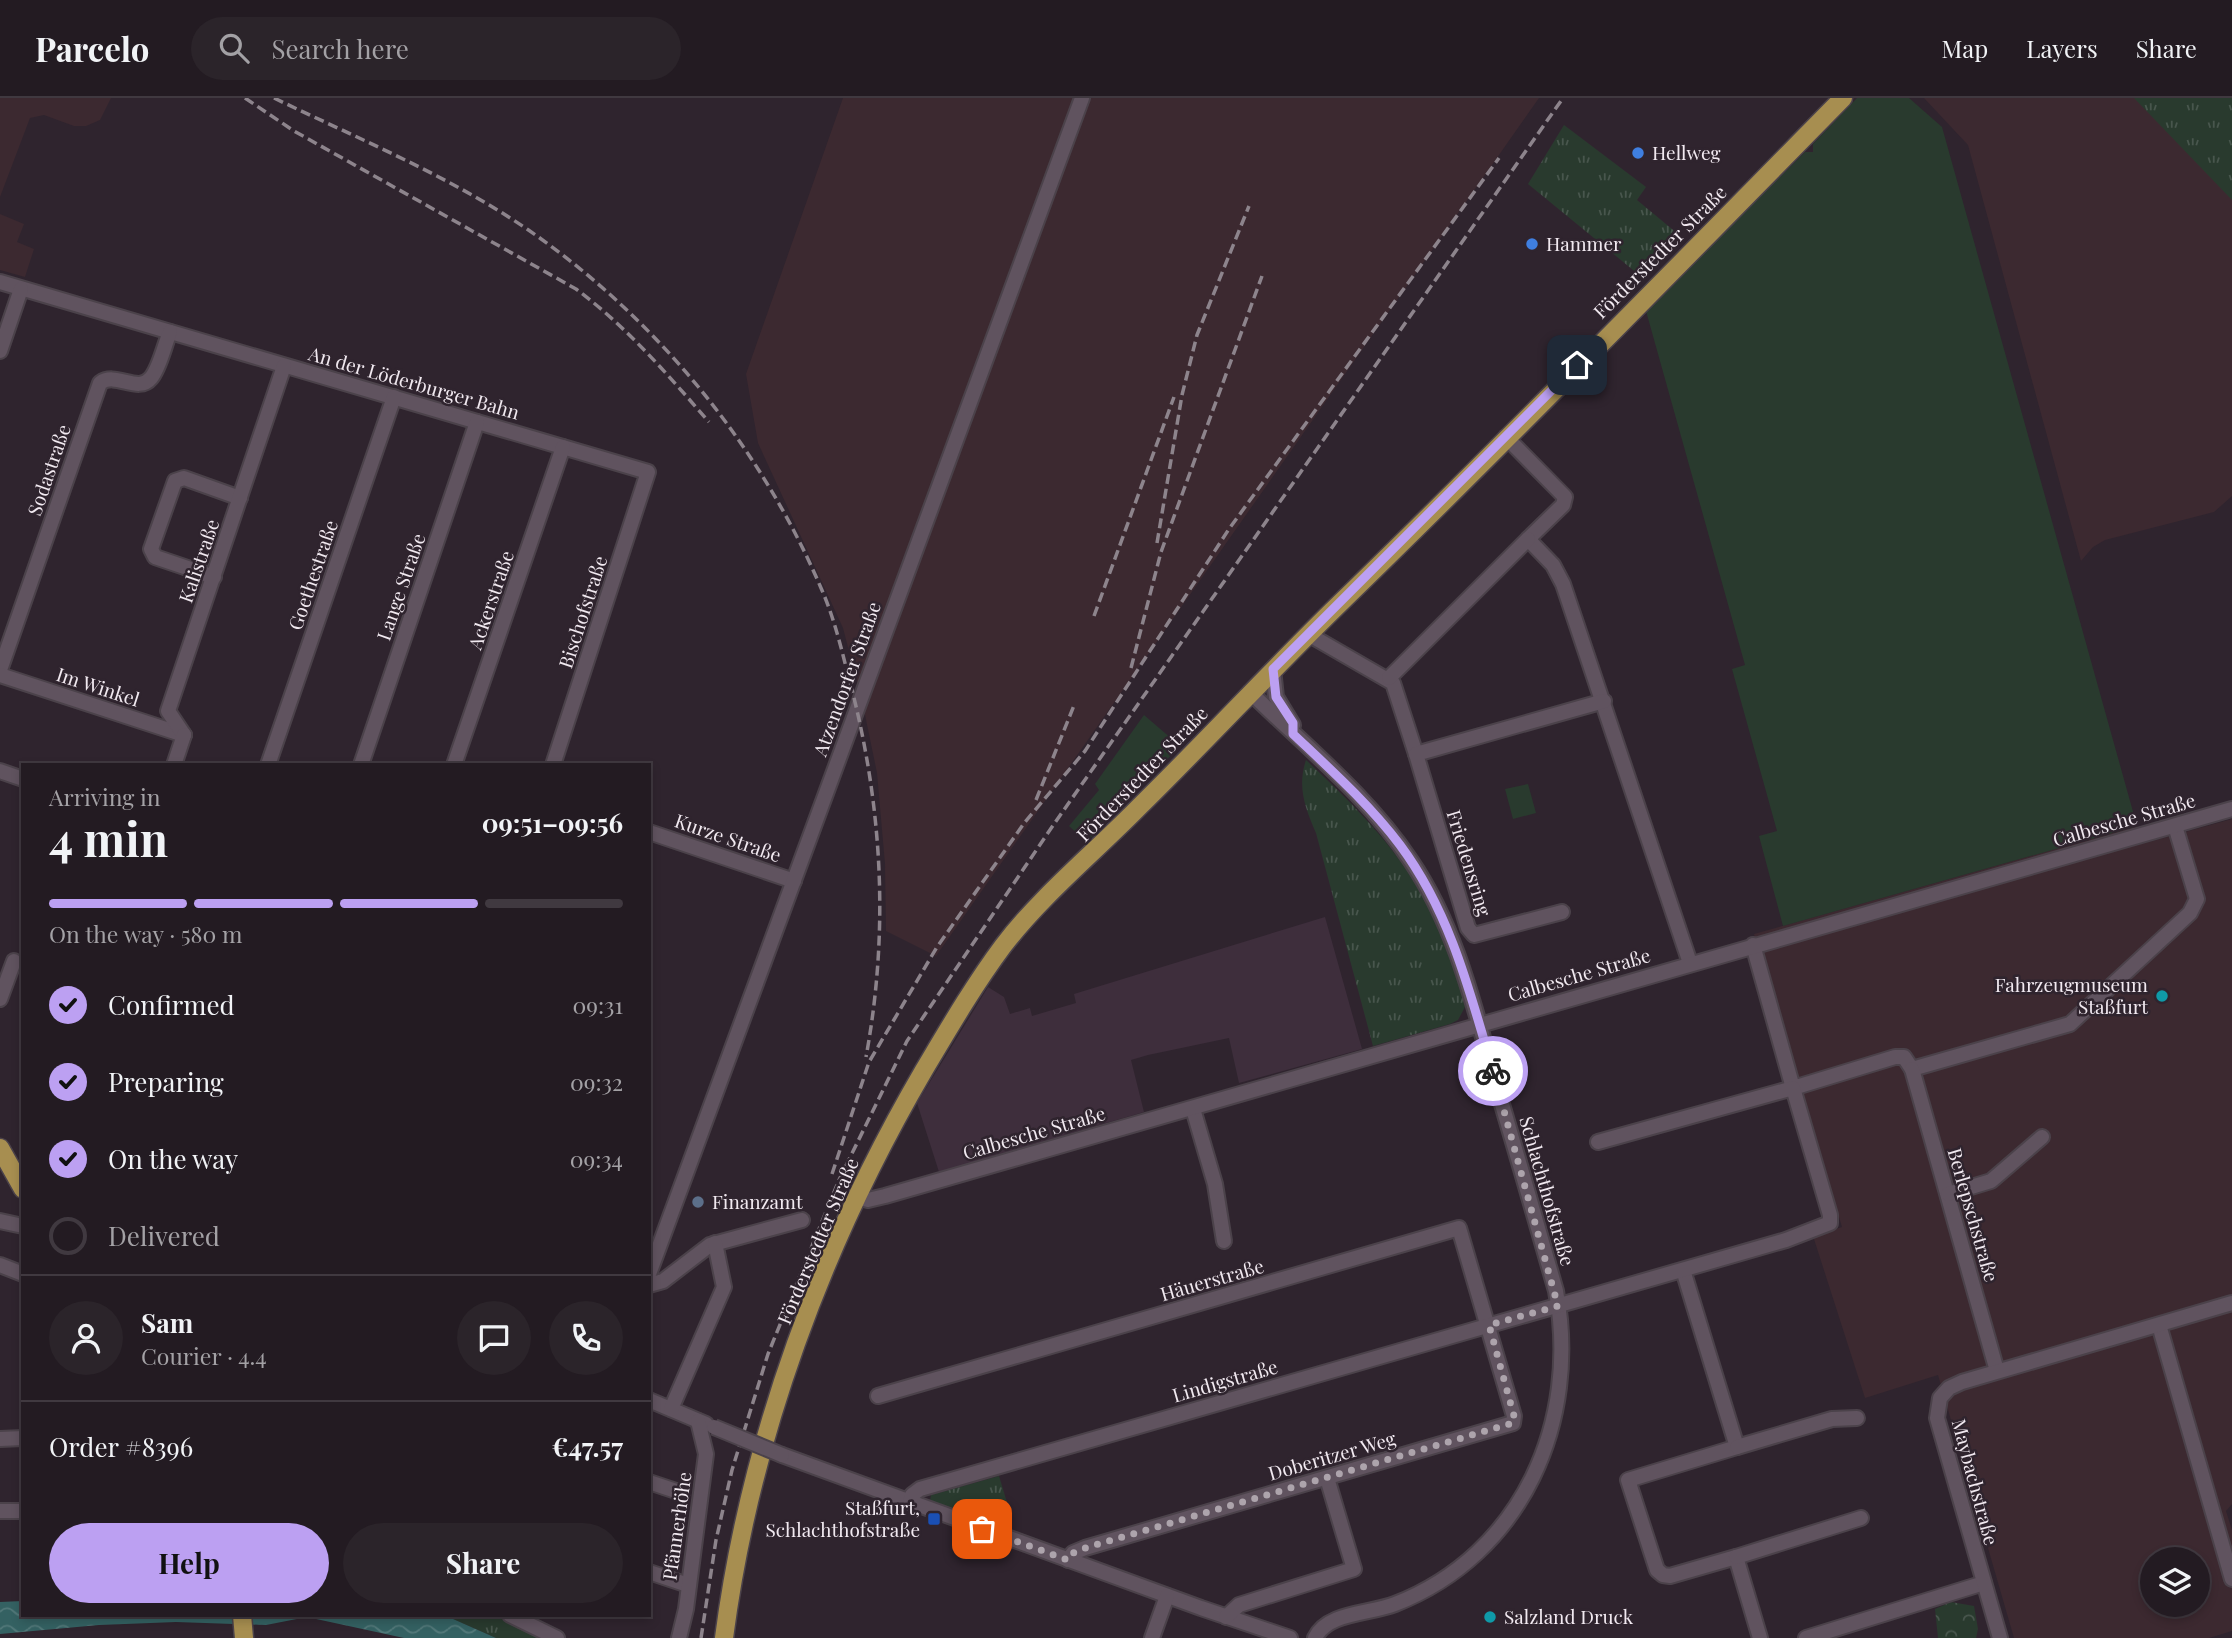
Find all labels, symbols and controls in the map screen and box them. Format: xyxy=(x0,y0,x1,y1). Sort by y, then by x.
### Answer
search box xyxy=(191,17,681,80)
text: Parcelo xyxy=(35,26,149,70)
icon: search xyxy=(215,29,253,67)
text: Search here xyxy=(271,31,409,66)
text: Map xyxy=(1942,32,1988,64)
text: Layers xyxy=(2026,32,2098,64)
text: Share xyxy=(2136,32,2197,64)
place label: Hellweg xyxy=(1652,139,1721,165)
marker: Hellweg xyxy=(1630,145,1646,161)
street label: Förderstedter Straße xyxy=(1587,179,1732,324)
place label: Hammer xyxy=(1546,230,1622,256)
marker: Hammer xyxy=(1524,236,1540,252)
pin xyxy=(1547,335,1607,395)
street label: An der Löderburger Bahn xyxy=(305,339,523,425)
icon: home xyxy=(1558,346,1596,384)
street label: Sodastraße xyxy=(20,421,76,519)
street label: Kalistraße xyxy=(172,515,224,606)
street label: Goethestraße xyxy=(281,516,343,633)
street label: Lange Straße xyxy=(370,530,431,644)
street label: Ackerstraße xyxy=(461,547,519,654)
street label: Bischofstraße xyxy=(552,552,612,671)
street label: Atzendorfer Straße xyxy=(806,598,886,760)
street label: Im Winkel xyxy=(53,660,144,712)
street label: Förderstedter Straße xyxy=(1070,700,1213,847)
text: Arriving in xyxy=(49,781,161,812)
street label: Calbesche Straße xyxy=(2049,786,2198,852)
text: 09:51–09:56 xyxy=(482,805,623,840)
street label: Friedensring xyxy=(1441,806,1498,919)
text: 4 min xyxy=(49,807,168,869)
street label: Kurze Straße xyxy=(672,807,785,867)
text: On the way · 580 m xyxy=(49,918,243,949)
street label: Calbesche Straße xyxy=(1504,941,1653,1007)
place label: Fahrzeugmuseum Staßfurt xyxy=(1995,971,2148,1019)
icon: check xyxy=(49,986,87,1024)
text: Confirmed xyxy=(108,987,235,1022)
marker: Fahrzeugmuseum Staßfurt xyxy=(2154,988,2170,1004)
text: 09:31 xyxy=(572,989,623,1020)
courier xyxy=(1458,1036,1528,1106)
icon: bike xyxy=(1474,1052,1512,1090)
icon: check xyxy=(49,1063,87,1101)
text: Preparing xyxy=(108,1064,224,1099)
text: 09:32 xyxy=(570,1066,623,1097)
street label: Calbesche Straße xyxy=(959,1099,1108,1165)
street label: Schlachthofstraße xyxy=(1514,1113,1582,1269)
icon: check xyxy=(49,1140,87,1178)
text: On the way xyxy=(108,1141,238,1176)
text: 09:34 xyxy=(570,1143,623,1174)
street label: Berlepschstraße xyxy=(1942,1145,2006,1285)
street label: Förderstedter Straße xyxy=(770,1153,864,1328)
place label: Finanzamt xyxy=(712,1188,803,1214)
marker: Finanzamt xyxy=(690,1194,706,1210)
text: Delivered xyxy=(108,1218,220,1253)
street label: Häuerstraße xyxy=(1157,1252,1267,1306)
button: person xyxy=(49,1301,123,1375)
button: chat xyxy=(457,1301,531,1375)
button: phone xyxy=(549,1301,623,1375)
text: Sam xyxy=(141,1305,193,1340)
text: Courier · 4.4 xyxy=(141,1340,267,1371)
street label: Lindigstraße xyxy=(1169,1353,1280,1407)
street label: Maybachstraße xyxy=(1947,1416,2005,1548)
street label: Doberitzer Weg xyxy=(1265,1424,1399,1486)
text: Order #8396 xyxy=(49,1429,193,1464)
text: €47.57 xyxy=(552,1429,623,1464)
street label: Pfännerhöhe xyxy=(656,1470,696,1582)
place label: Staßfurt, Schlachthofstraße xyxy=(766,1494,920,1542)
pin xyxy=(952,1499,1012,1559)
icon: bag xyxy=(963,1510,1001,1548)
marker: Staßfurt, Schlachthofstraße xyxy=(926,1511,942,1527)
button: Help xyxy=(49,1523,329,1603)
button: Share xyxy=(343,1523,623,1603)
map controls xyxy=(2140,1547,2210,1617)
button: layers xyxy=(2140,1547,2210,1617)
place label: Salzland Druck xyxy=(1504,1603,1634,1629)
marker: Salzland Druck xyxy=(1482,1609,1498,1625)

